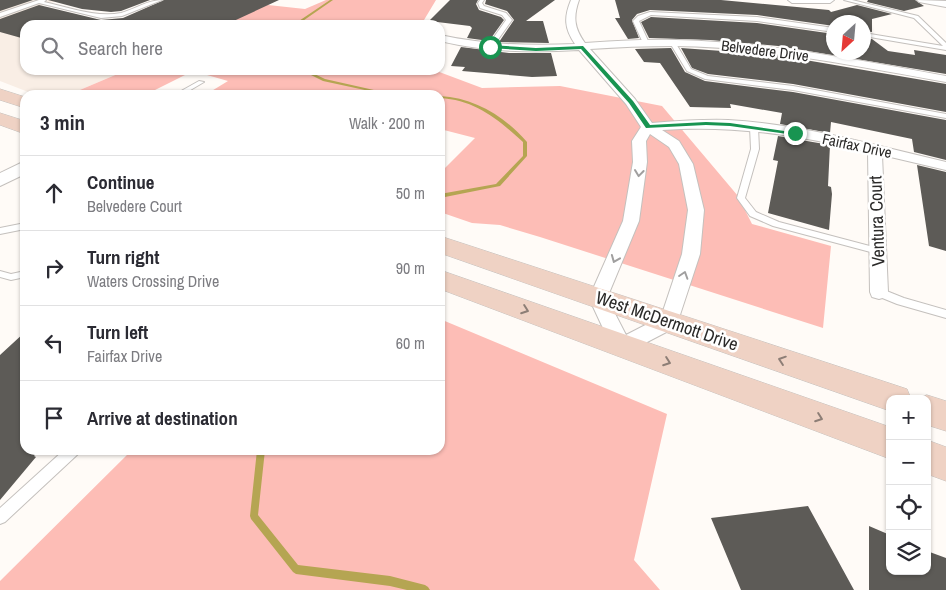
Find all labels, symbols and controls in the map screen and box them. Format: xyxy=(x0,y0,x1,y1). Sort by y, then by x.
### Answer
north arrow xyxy=(826,15,871,60)
search box xyxy=(20,20,445,75)
icon: search xyxy=(38,34,66,62)
text: Search here xyxy=(78,35,163,61)
street label: Belvedere Drive xyxy=(720,35,810,66)
route start xyxy=(479,36,502,59)
text: 3 min xyxy=(40,108,85,137)
text: Walk · 200 m xyxy=(349,112,425,134)
route end xyxy=(784,122,807,145)
street label: Fairfax Drive xyxy=(820,128,894,163)
text: Continue xyxy=(87,169,155,195)
one-way arrow xyxy=(634,169,645,177)
street label: Ventura Court xyxy=(862,175,891,267)
icon: ahead xyxy=(40,179,68,207)
text: 50 m xyxy=(396,182,425,204)
text: Belvedere Court xyxy=(87,195,182,217)
text: Turn right xyxy=(87,244,159,270)
icon: right xyxy=(40,254,68,282)
one-way arrow xyxy=(611,255,621,263)
text: 90 m xyxy=(396,257,425,279)
text: Waters Crossing Drive xyxy=(87,270,219,292)
one-way arrow xyxy=(679,272,689,280)
street label: West McDermott Drive xyxy=(593,284,742,357)
one-way arrow xyxy=(520,304,529,314)
text: Turn left xyxy=(87,319,148,345)
icon: left xyxy=(40,329,68,357)
text: 60 m xyxy=(396,332,425,354)
text: Fairfax Drive xyxy=(87,345,162,367)
one-way arrow xyxy=(662,356,670,366)
one-way arrow xyxy=(779,356,787,366)
map controls xyxy=(886,395,931,575)
button: + xyxy=(886,395,931,440)
icon: arrive xyxy=(40,404,68,432)
text: Arrive at destination xyxy=(87,405,238,431)
one-way arrow xyxy=(815,412,823,422)
button: − xyxy=(886,440,931,485)
button: locate xyxy=(886,485,931,530)
button: layers xyxy=(886,530,931,575)

